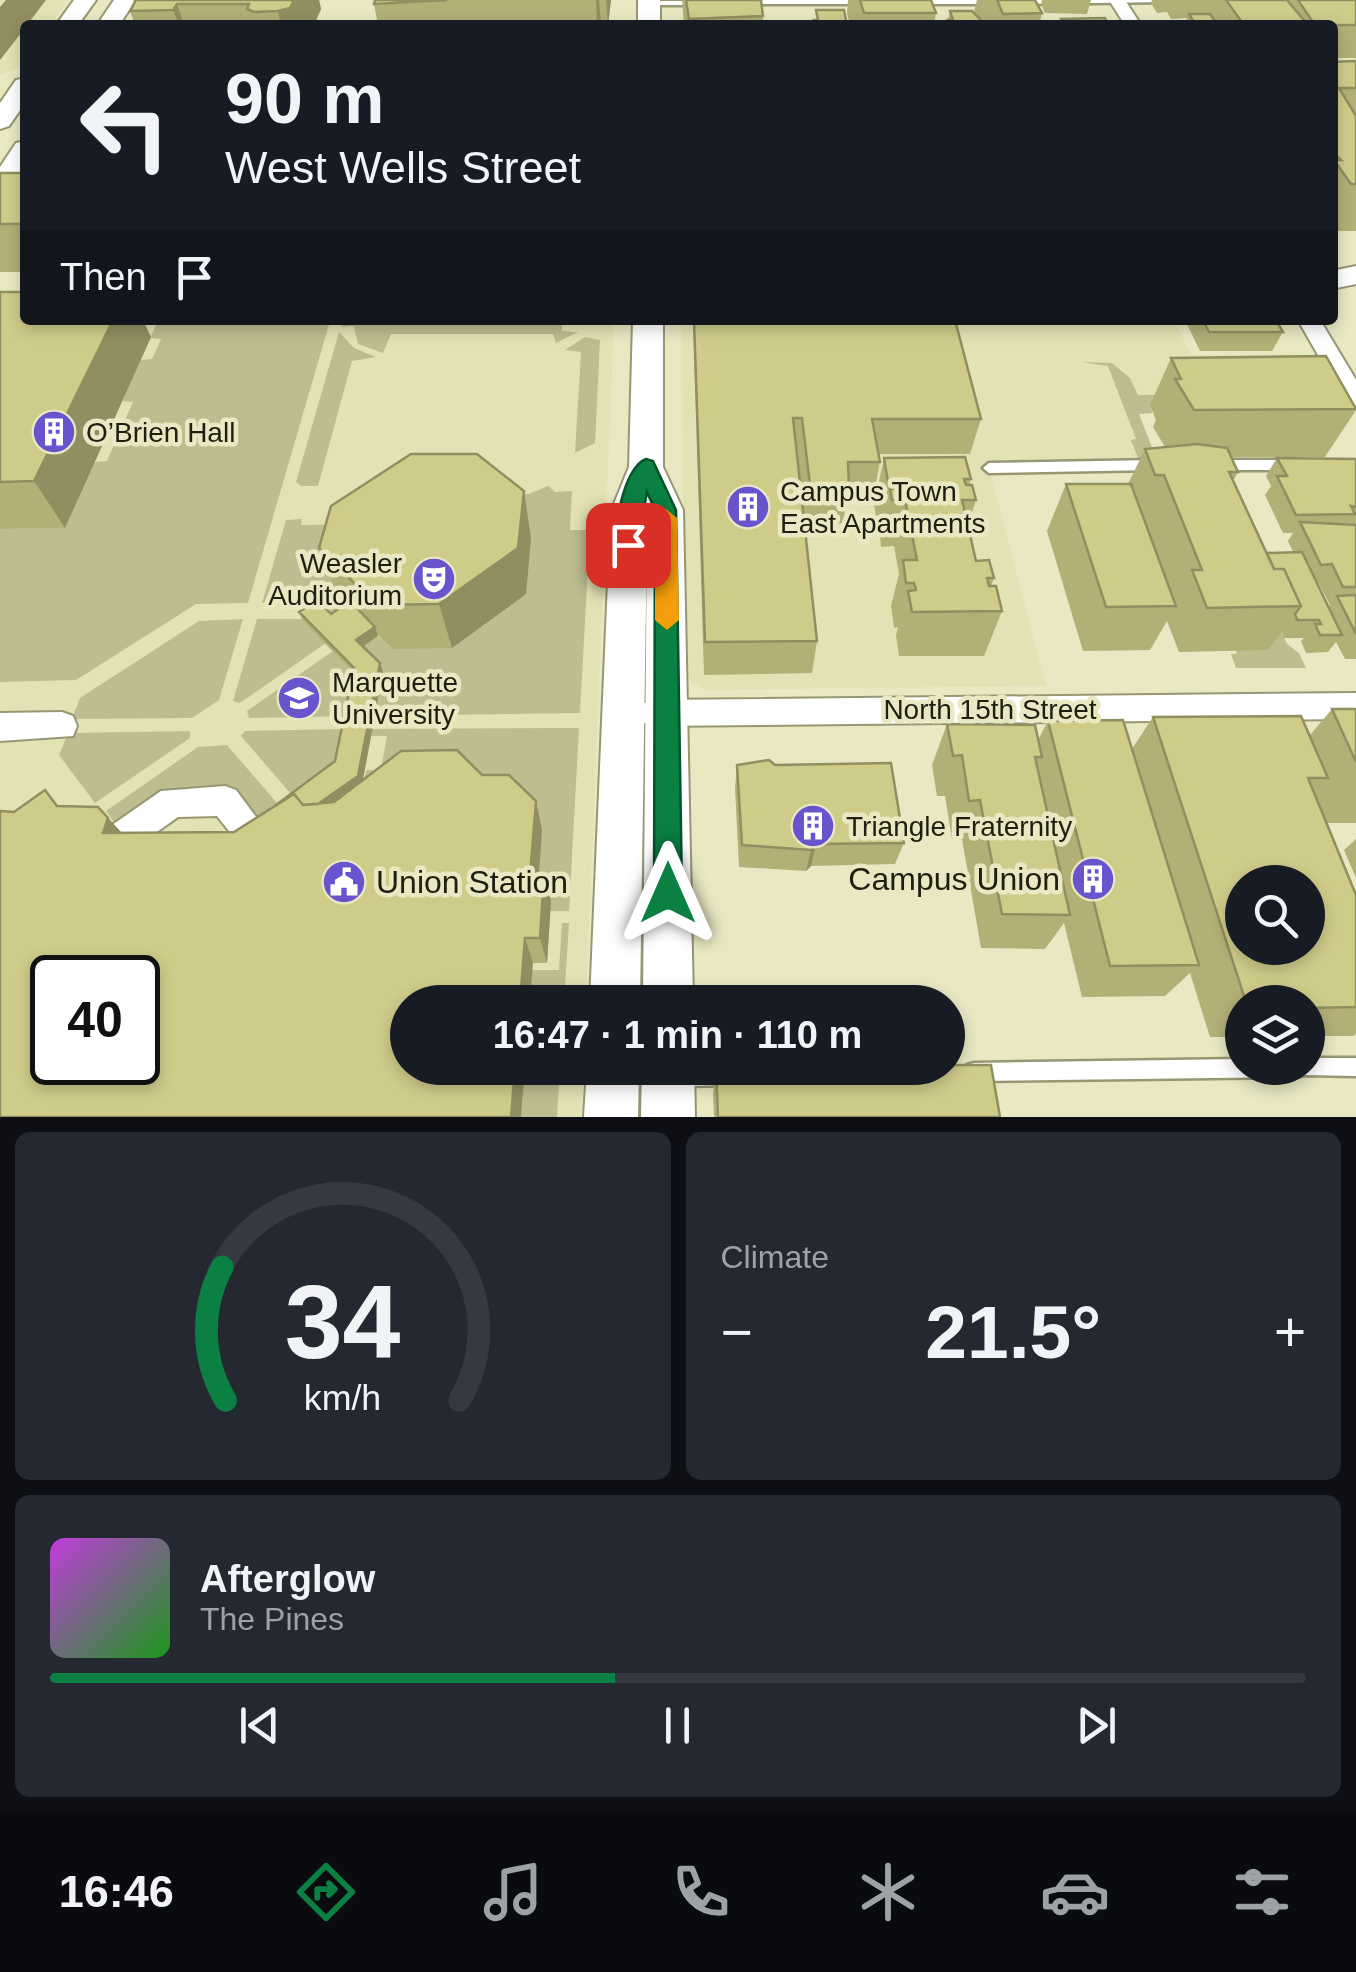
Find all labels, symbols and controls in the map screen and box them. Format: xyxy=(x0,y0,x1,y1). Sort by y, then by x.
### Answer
icon: left xyxy=(60,60,190,190)
text: 90 m xyxy=(225,60,385,138)
text: West Wells Street xyxy=(225,142,581,193)
icon: arrive xyxy=(167,250,222,305)
text: Then xyxy=(60,256,147,298)
building icon: O’Brien Hall xyxy=(31,409,77,455)
place label: O’Brien Hall xyxy=(86,417,235,448)
place label: Campus Town East Apartments xyxy=(780,476,985,539)
building icon: Campus Town East Apartments xyxy=(725,484,771,530)
pin xyxy=(586,503,671,588)
icon: arrive xyxy=(601,518,656,573)
place label: Weasler Auditorium xyxy=(268,548,402,611)
theatre icon: Weasler Auditorium xyxy=(411,556,457,602)
place label: Marquette University xyxy=(332,667,458,730)
school or university icon: Marquette University xyxy=(276,675,322,721)
street label: North 15th Street xyxy=(883,694,1097,725)
building icon: Triangle Fraternity xyxy=(790,803,836,849)
place label: Triangle Fraternity xyxy=(846,811,1072,842)
position arrow xyxy=(616,841,720,945)
building icon: Campus Union xyxy=(1070,856,1116,902)
public building icon: Union Station xyxy=(321,859,367,905)
place label: Campus Union xyxy=(848,861,1060,897)
place label: Union Station xyxy=(376,864,568,900)
map controls xyxy=(1225,865,1325,1085)
button: search xyxy=(1225,865,1325,965)
speed limit sign: 40 xyxy=(30,955,160,1085)
button: layers xyxy=(1225,985,1325,1085)
text: 16:47 · 1 min · 110 m xyxy=(493,1014,862,1056)
text: Climate xyxy=(721,1239,829,1275)
text: 34 xyxy=(285,1264,401,1380)
text: 21.5° xyxy=(925,1290,1101,1374)
text: − xyxy=(721,1301,753,1363)
text: + xyxy=(1274,1301,1306,1363)
text: km/h xyxy=(304,1378,381,1418)
text: Afterglow xyxy=(200,1558,375,1600)
text: The Pines xyxy=(200,1601,344,1637)
icon: previous xyxy=(232,1698,287,1753)
icon: pause xyxy=(650,1698,705,1753)
icon: next xyxy=(1069,1698,1124,1753)
icon: directions xyxy=(291,1857,361,1927)
icon: music xyxy=(478,1857,548,1927)
icon: phone xyxy=(666,1857,736,1927)
icon: climate xyxy=(853,1857,923,1927)
icon: car xyxy=(1040,1857,1110,1927)
icon: filters xyxy=(1227,1857,1297,1927)
text: 16:46 xyxy=(59,1866,174,1917)

